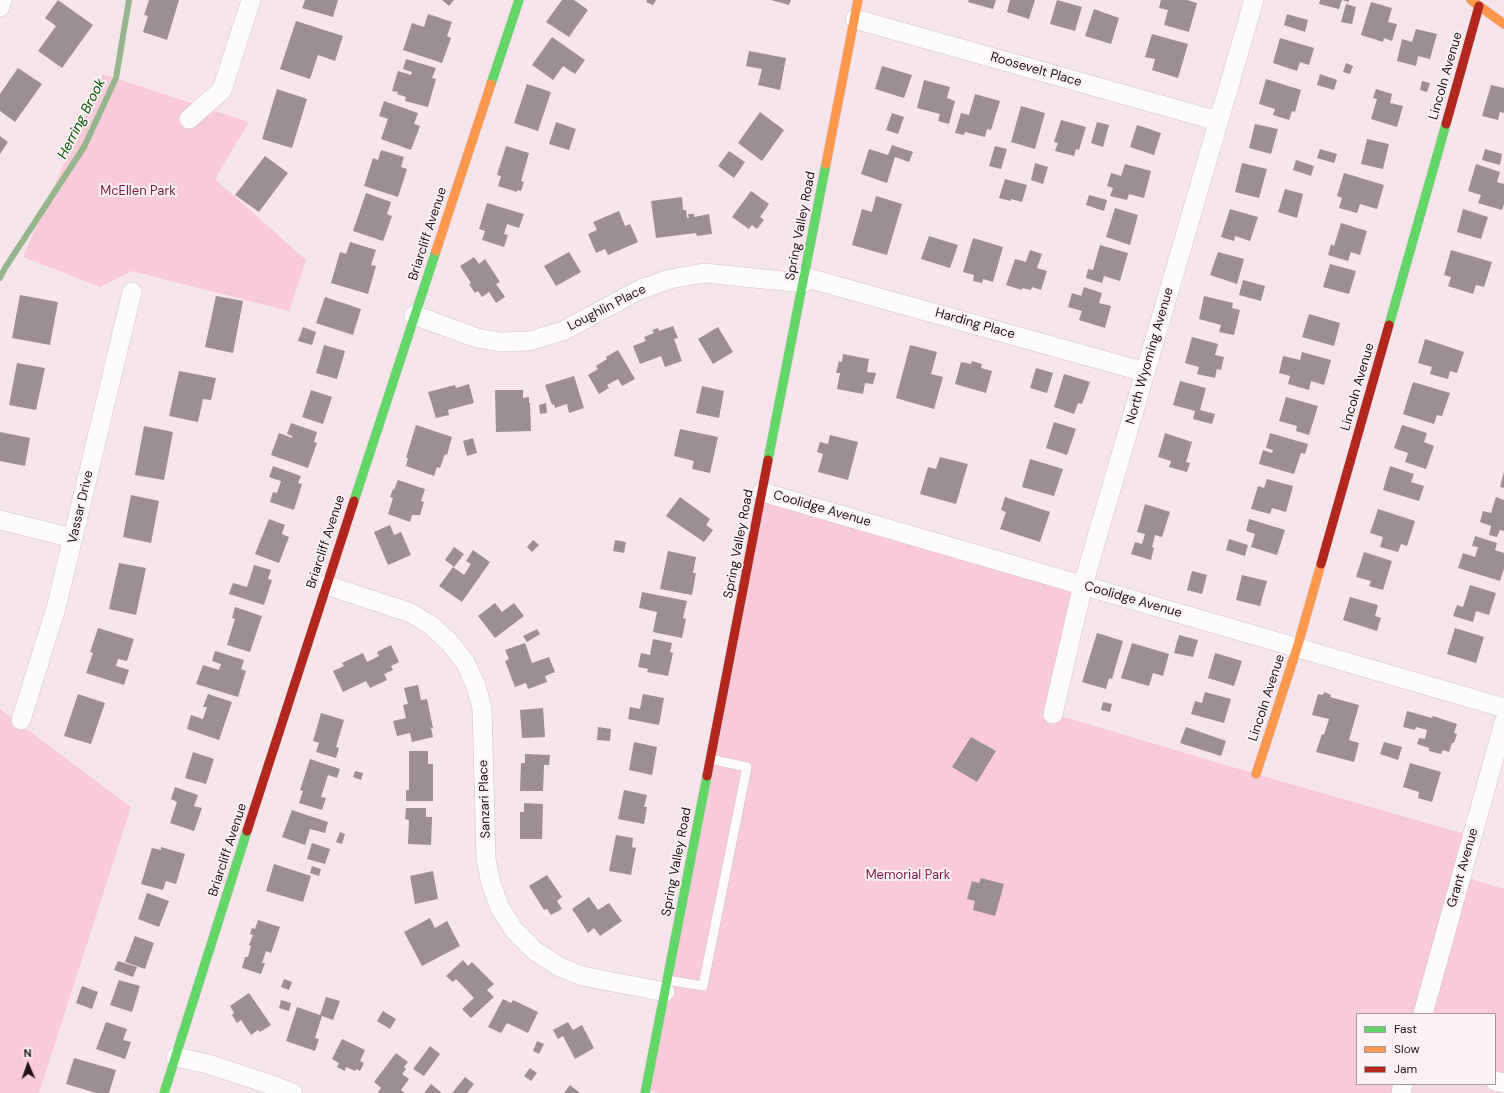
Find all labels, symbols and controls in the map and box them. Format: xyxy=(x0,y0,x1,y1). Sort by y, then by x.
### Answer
street label: Lincoln Avenue xyxy=(1426,30,1466,122)
street label: Roosevelt Place xyxy=(989,50,1083,90)
water label: Herring Brook xyxy=(54,76,110,162)
street label: Spring Valley Road xyxy=(783,170,819,282)
park label: McEllen Park xyxy=(100,184,176,200)
street label: Briarcliff Avenue xyxy=(406,185,450,283)
street label: Loughlin Place xyxy=(565,282,649,334)
street label: North Wyoming Avenue xyxy=(1123,286,1177,426)
street label: Harding Place xyxy=(933,305,1017,343)
street label: Lincoln Avenue xyxy=(1338,341,1378,433)
street label: Vassar Drive xyxy=(65,469,97,545)
street label: Spring Valley Road xyxy=(721,488,757,600)
street label: Coolidge Avenue xyxy=(771,488,873,530)
street label: Briarcliff Avenue xyxy=(304,493,348,591)
street label: Coolidge Avenue xyxy=(1082,579,1184,621)
street label: Lincoln Avenue xyxy=(1246,653,1288,743)
street label: Sanzari Place xyxy=(476,759,494,839)
street label: Briarcliff Avenue xyxy=(206,801,250,899)
street label: Spring Valley Road xyxy=(659,806,695,918)
street label: Grant Avenue xyxy=(1444,826,1482,910)
park label: Memorial Park xyxy=(866,868,950,884)
legend xyxy=(1356,1013,1496,1085)
text: Fast xyxy=(1394,1021,1417,1037)
text: Slow xyxy=(1394,1041,1420,1057)
north arrow xyxy=(8,1045,48,1085)
text: N xyxy=(23,1046,32,1060)
text: Jam xyxy=(1394,1061,1417,1077)

